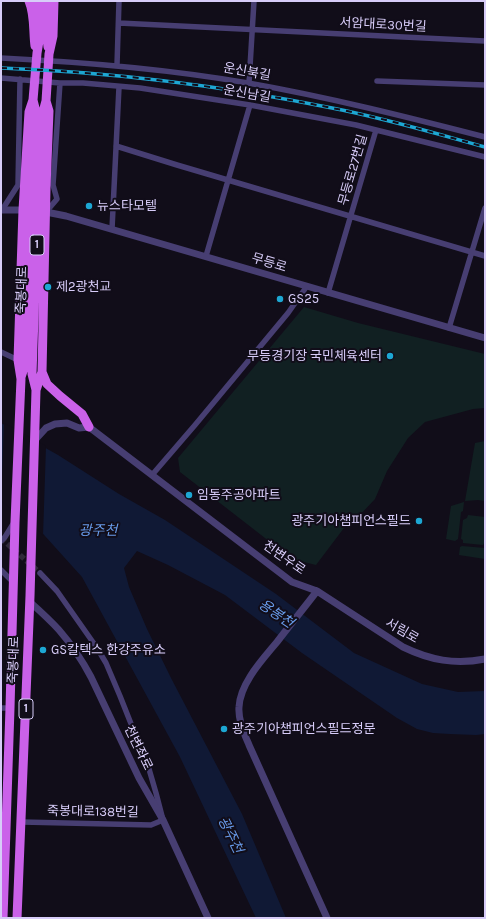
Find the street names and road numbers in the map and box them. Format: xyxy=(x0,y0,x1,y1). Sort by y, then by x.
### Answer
street label: 서암대로30번길 xyxy=(339,15,427,35)
street label: 운신북길 xyxy=(222,60,272,84)
street label: 운신남길 xyxy=(222,82,272,106)
street label: 무등로27번길 xyxy=(335,133,371,207)
road number: 1 xyxy=(30,235,44,255)
street label: 무등로 xyxy=(250,250,288,276)
street label: 죽봉대로 xyxy=(13,266,31,314)
street label: 천변우로 xyxy=(260,538,308,578)
street label: 서림로 xyxy=(383,615,421,647)
street label: 죽봉대로 xyxy=(5,636,23,684)
road number: 1 xyxy=(19,699,33,719)
street label: 천변좌로 xyxy=(121,723,155,773)
street label: 죽봉대로138번길 xyxy=(47,803,139,821)

